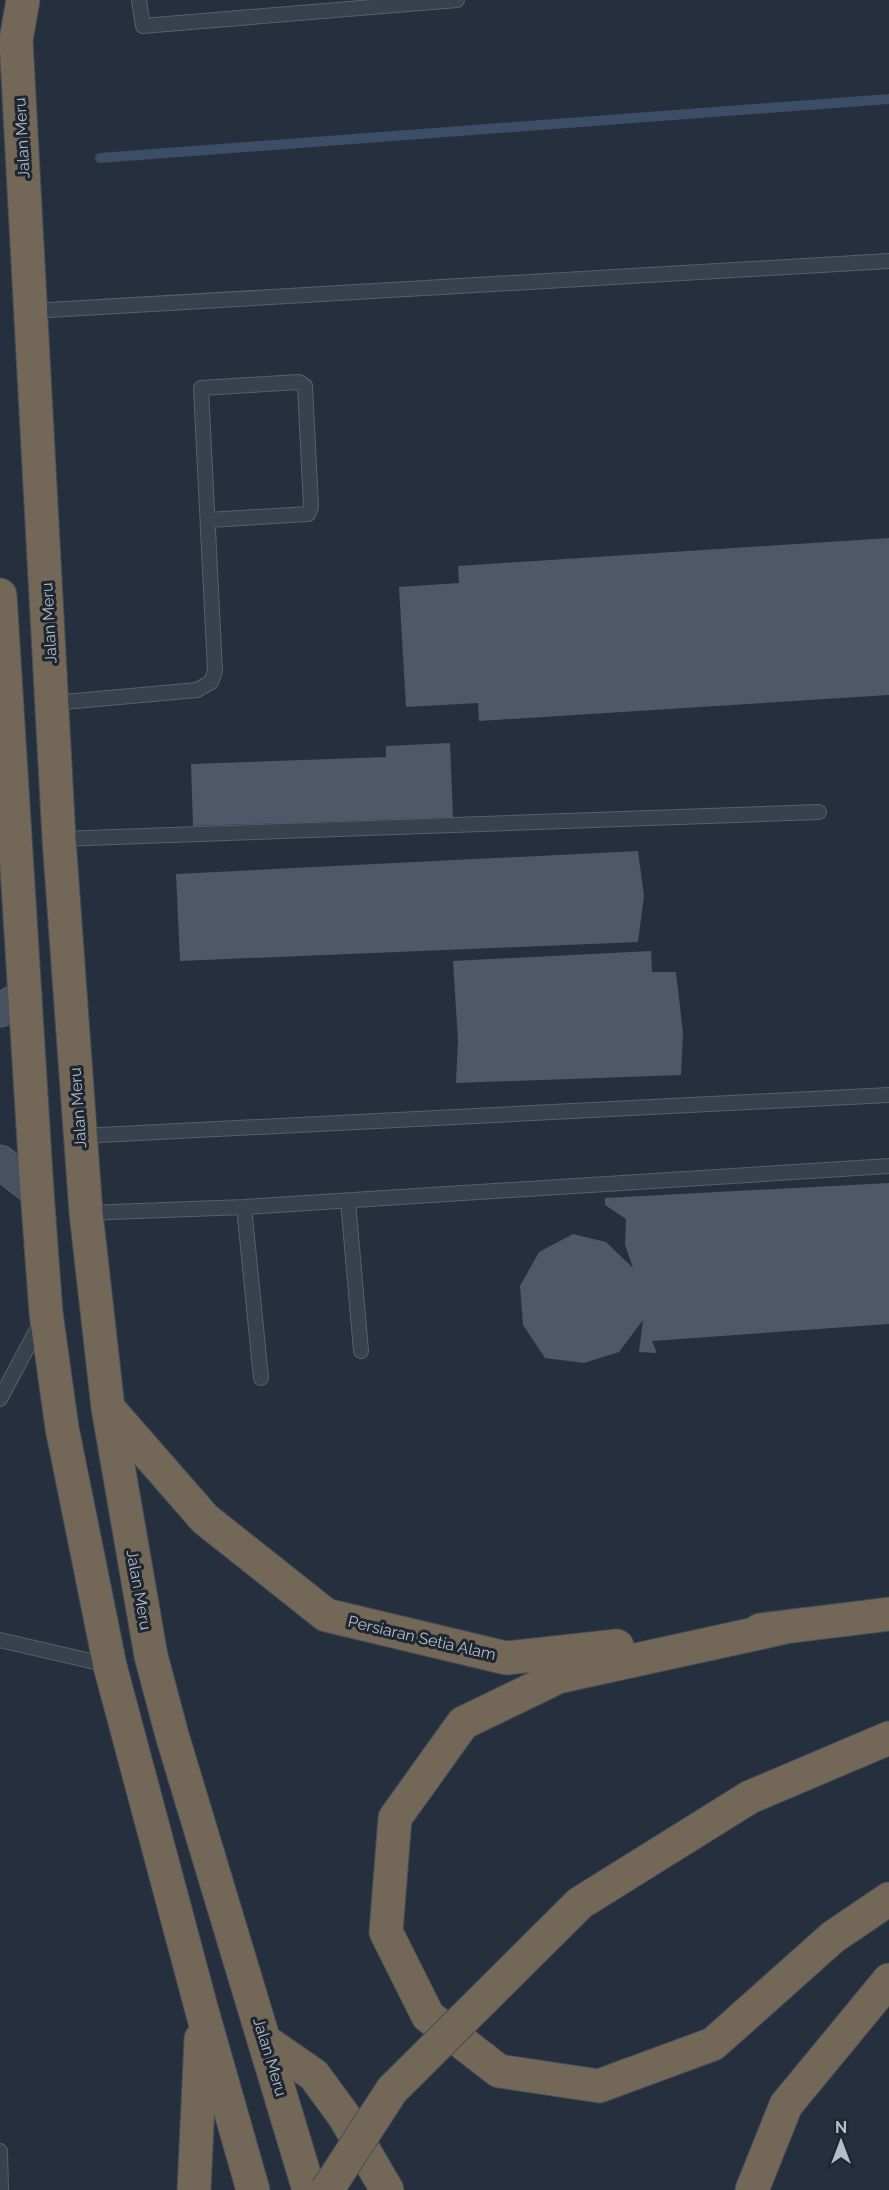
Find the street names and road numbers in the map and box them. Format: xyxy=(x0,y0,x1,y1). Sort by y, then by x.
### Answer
street label: Jalan Meru xyxy=(10,97,34,179)
street label: Jalan Meru xyxy=(37,582,61,664)
street label: Jalan Meru xyxy=(66,1067,90,1149)
street label: Jalan Meru xyxy=(123,1548,155,1632)
street label: Persiaran Setia Alam xyxy=(346,1612,498,1664)
street label: Jalan Meru xyxy=(249,2015,291,2099)

